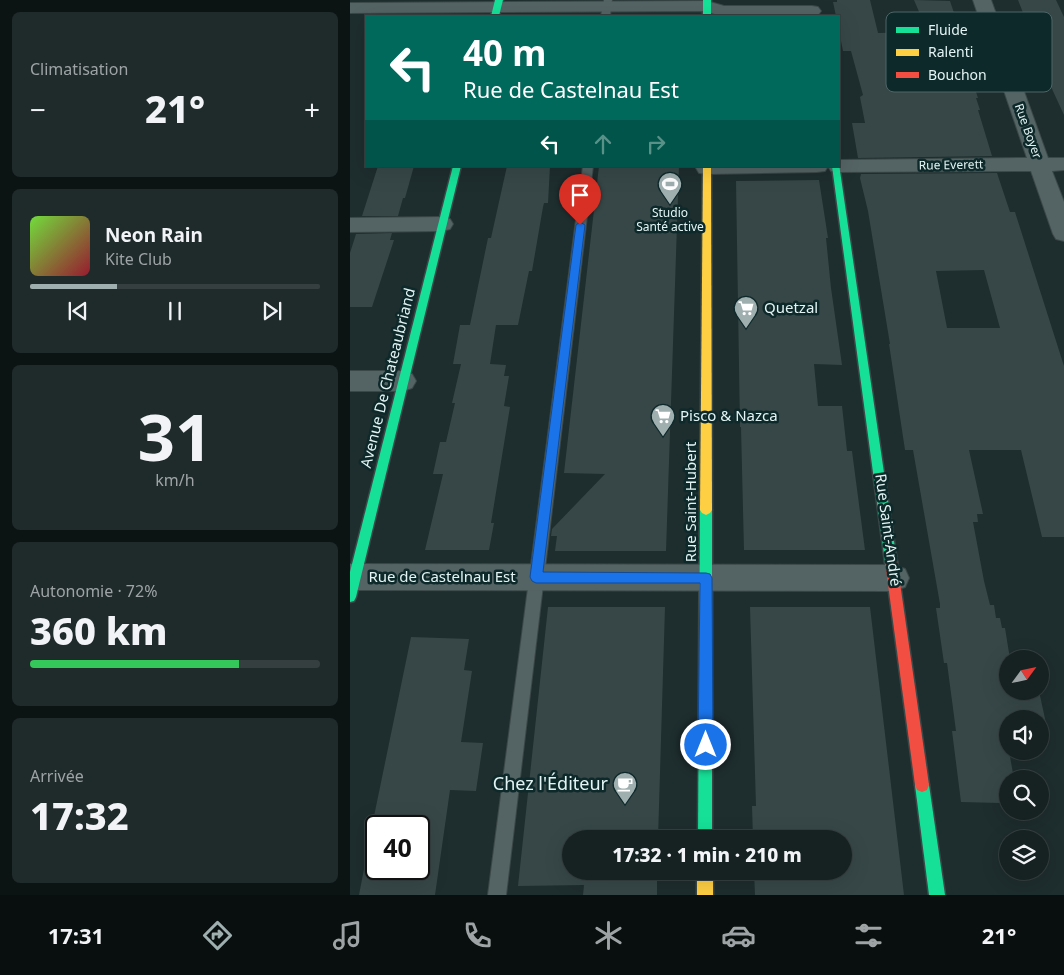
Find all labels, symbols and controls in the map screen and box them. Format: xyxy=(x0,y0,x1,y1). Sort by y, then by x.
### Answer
legend xyxy=(886,12,1052,92)
text: Fluide xyxy=(928,20,968,39)
text: 40 m xyxy=(463,29,546,76)
icon: left xyxy=(380,35,445,100)
text: Ralenti xyxy=(928,42,973,61)
text: Climatisation xyxy=(30,58,128,80)
text: Bouchon xyxy=(928,65,987,84)
text: Rue de Castelnau Est xyxy=(463,74,679,104)
text: 21° xyxy=(145,82,205,134)
text: − xyxy=(30,90,46,128)
text: + xyxy=(304,90,320,128)
street label: Rue Boyer xyxy=(1011,101,1046,161)
icon: left xyxy=(536,130,564,158)
icon: ahead xyxy=(589,130,617,158)
icon: right xyxy=(642,130,670,158)
street label: Rue Everett xyxy=(919,155,984,174)
sports icon: Studio Santé active xyxy=(657,171,683,205)
pin xyxy=(559,174,601,225)
icon: arrive xyxy=(566,181,594,209)
place label: Studio Santé active xyxy=(636,204,704,235)
text: Neon Rain xyxy=(105,222,203,248)
text: Kite Club xyxy=(105,248,172,270)
street label: Avenue De Chateaubriand xyxy=(355,286,419,470)
supermarket icon: Quetzal xyxy=(733,295,759,329)
icon: previous xyxy=(64,297,92,325)
icon: pause xyxy=(161,297,189,325)
icon: next xyxy=(258,297,286,325)
place label: Quetzal xyxy=(764,297,818,317)
text: 31 xyxy=(138,392,212,480)
supermarket icon: Pisco & Nazca xyxy=(650,403,676,437)
place label: Pisco & Nazca xyxy=(680,405,778,425)
street label: Rue Saint-Hubert xyxy=(680,441,700,562)
text: km/h xyxy=(155,469,195,491)
street label: Rue Saint-André xyxy=(871,472,907,587)
street label: Rue de Castelnau Est xyxy=(368,566,516,586)
text: Autonomie · 72% xyxy=(30,580,157,602)
text: 360 km xyxy=(30,604,168,656)
north arrow xyxy=(999,650,1049,700)
map controls xyxy=(999,650,1049,880)
button: sound xyxy=(999,710,1049,760)
position arrow xyxy=(679,718,731,770)
text: Arrivée xyxy=(30,765,84,787)
button: search xyxy=(999,770,1049,820)
place label: Chez l'Éditeur xyxy=(493,771,609,795)
cafe icon: Chez l'Éditeur xyxy=(612,771,638,805)
text: 17:32 xyxy=(30,789,129,841)
speed limit sign: 40 xyxy=(365,815,430,880)
button: layers xyxy=(999,830,1049,880)
text: 17:32 · 1 min · 210 m xyxy=(612,842,802,868)
icon: directions xyxy=(200,918,235,953)
icon: music xyxy=(330,918,365,953)
icon: phone xyxy=(460,918,495,953)
icon: climate xyxy=(591,918,626,953)
icon: car xyxy=(721,918,756,953)
icon: filters xyxy=(851,918,886,953)
text: 17:31 xyxy=(48,920,104,950)
text: 21° xyxy=(982,920,1016,950)

